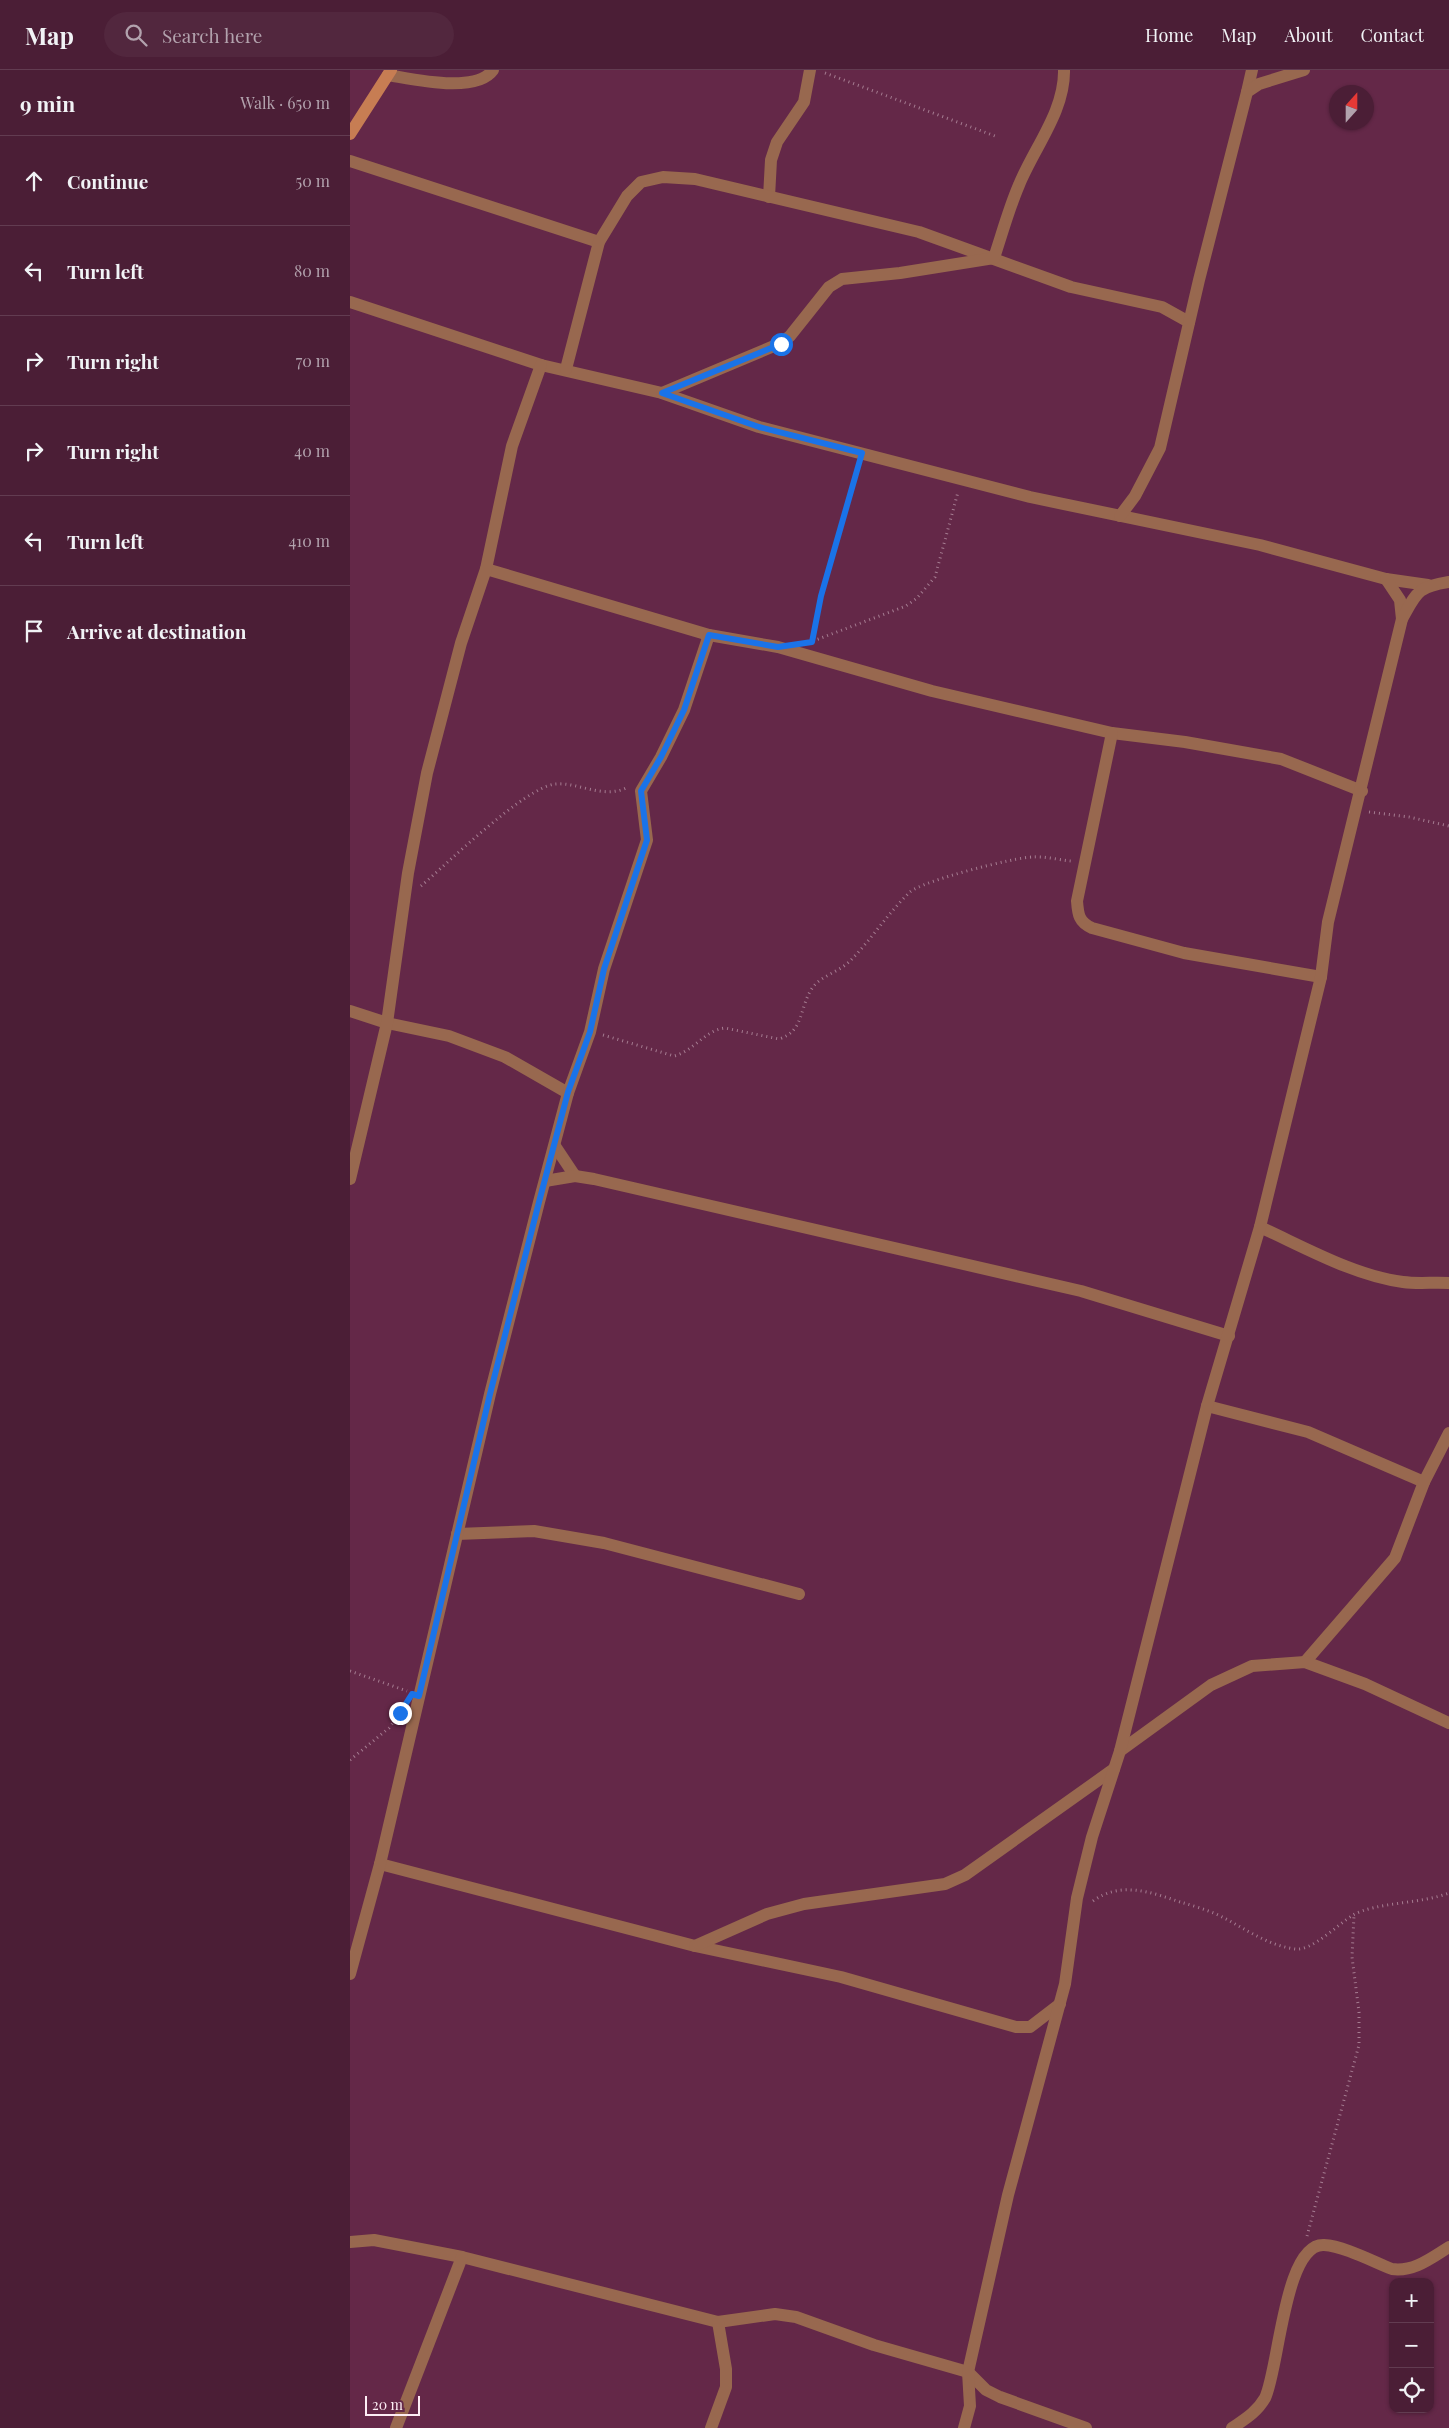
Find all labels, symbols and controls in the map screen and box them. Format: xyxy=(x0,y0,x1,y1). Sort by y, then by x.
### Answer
search box xyxy=(104,12,454,57)
text: Map xyxy=(25,19,74,51)
icon: search xyxy=(122,21,150,49)
text: Search here xyxy=(162,22,262,48)
text: Home xyxy=(1145,23,1193,47)
text: Map xyxy=(1221,23,1256,47)
text: About xyxy=(1284,23,1333,47)
text: Contact xyxy=(1361,23,1424,47)
north arrow xyxy=(1329,85,1374,130)
text: 9 min xyxy=(20,89,75,117)
text: Walk · 650 m xyxy=(240,92,330,113)
icon: ahead xyxy=(20,167,48,195)
text: Continue xyxy=(67,168,148,194)
text: 50 m xyxy=(296,170,330,191)
icon: left xyxy=(20,257,48,285)
text: Turn left xyxy=(67,258,144,284)
text: 80 m xyxy=(294,260,330,281)
route start xyxy=(770,333,793,356)
icon: right xyxy=(20,347,48,375)
text: Turn right xyxy=(67,348,159,374)
text: 70 m xyxy=(296,350,330,371)
icon: right xyxy=(20,437,48,465)
text: Turn right xyxy=(67,438,159,464)
text: 40 m xyxy=(294,440,330,461)
icon: left xyxy=(20,527,48,555)
text: Turn left xyxy=(67,528,144,554)
text: 410 m xyxy=(288,530,330,551)
icon: arrive xyxy=(20,617,48,645)
text: Arrive at destination xyxy=(67,618,247,644)
route end xyxy=(389,1702,412,1725)
map controls xyxy=(1389,2278,1434,2413)
button: + xyxy=(1389,2278,1434,2323)
button: − xyxy=(1389,2323,1434,2368)
button: locate xyxy=(1389,2368,1434,2413)
scale bar xyxy=(365,2393,420,2416)
text: 20 m xyxy=(372,2395,403,2414)

